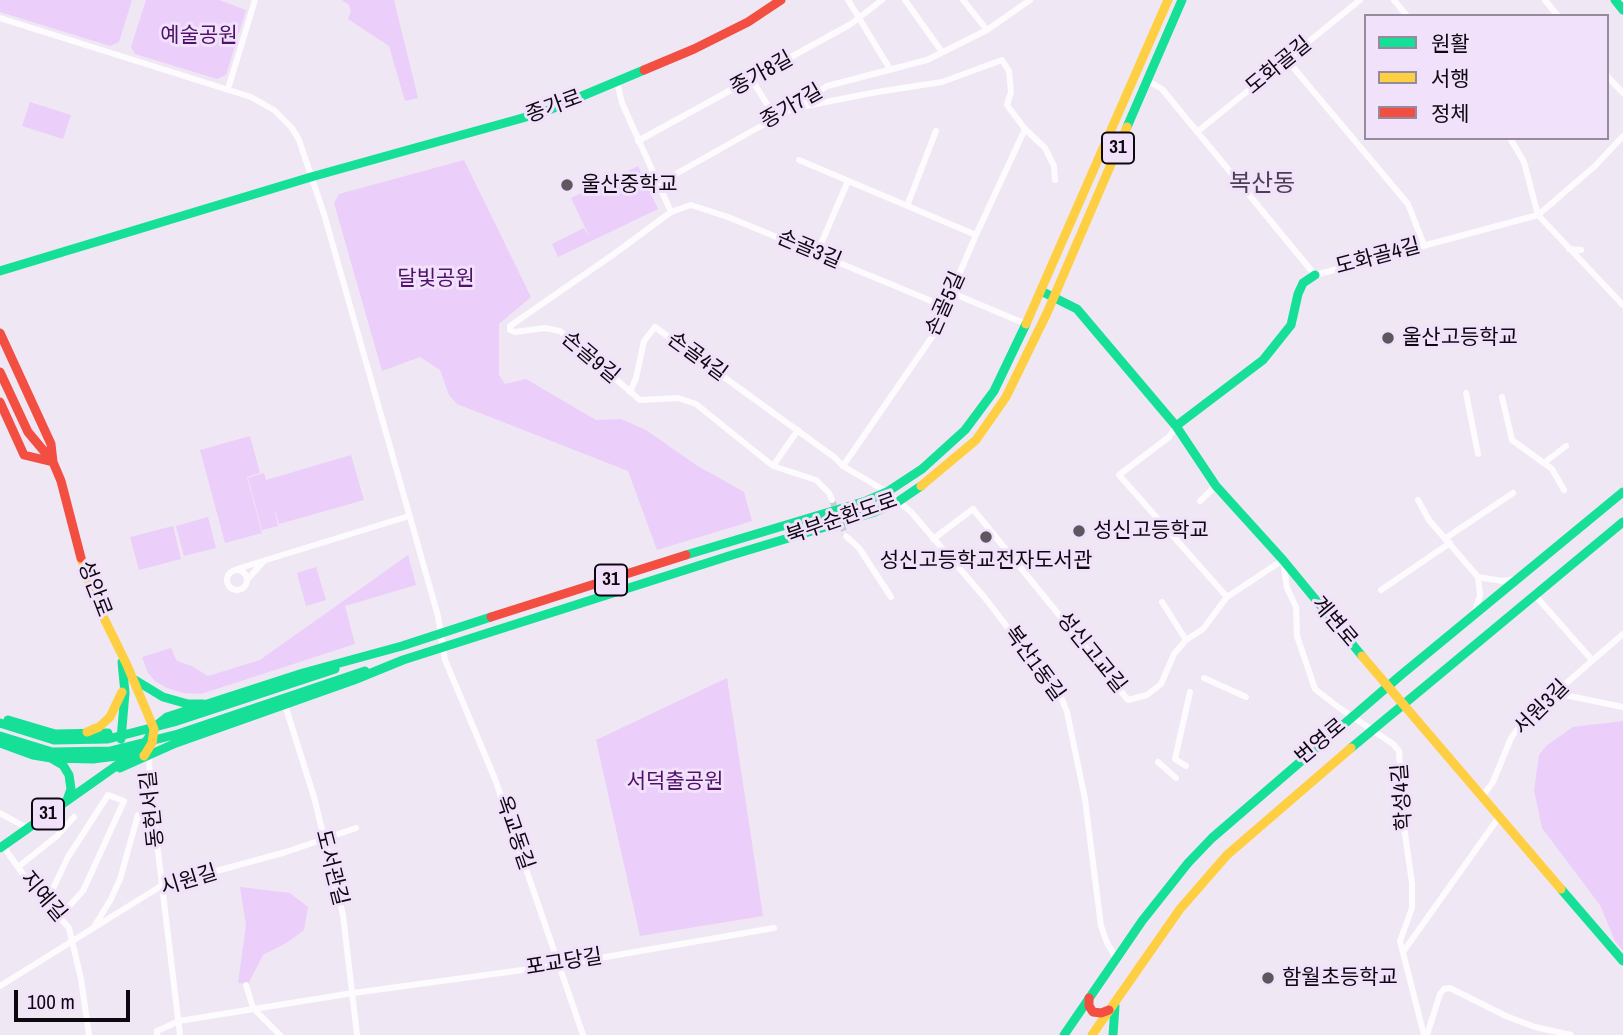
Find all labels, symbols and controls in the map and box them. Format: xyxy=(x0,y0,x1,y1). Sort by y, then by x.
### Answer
legend xyxy=(1364,14,1609,140)
park label: 예술공원 xyxy=(160,23,238,49)
text: 원활 xyxy=(1431,29,1470,58)
street label: 도화골길 xyxy=(1241,32,1317,100)
street label: 종가8길 xyxy=(726,47,798,101)
text: 서행 xyxy=(1431,64,1470,93)
street label: 종가7길 xyxy=(756,79,828,135)
street label: 종가로 xyxy=(522,85,586,129)
text: 정체 xyxy=(1431,99,1470,128)
road number: 31 xyxy=(1102,132,1134,164)
district label: 복산동 xyxy=(1229,171,1295,199)
place label: 울산중학교 xyxy=(581,172,678,198)
marker: 울산중학교 xyxy=(559,177,575,193)
street label: 손골3길 xyxy=(773,225,845,275)
street label: 도화골4길 xyxy=(1333,234,1423,280)
park label: 달빛공원 xyxy=(397,266,475,292)
street label: 손골5길 xyxy=(921,268,971,340)
place label: 울산고등학교 xyxy=(1402,325,1518,351)
street label: 손골9길 xyxy=(556,327,624,389)
street label: 손골4길 xyxy=(662,327,732,387)
marker: 울산고등학교 xyxy=(1380,330,1396,346)
street label: 북부순환도로 xyxy=(783,488,901,550)
place label: 성신고등학교 xyxy=(1093,518,1209,544)
marker: 성신고등학교 xyxy=(1071,523,1087,539)
marker: 성신고등학교전자도서관 xyxy=(978,529,994,545)
place label: 성신고등학교전자도서관 xyxy=(880,548,1092,574)
street label: 성안로 xyxy=(72,557,116,621)
road number: 31 xyxy=(595,565,627,596)
street label: 계변로 xyxy=(1306,592,1362,652)
street label: 성신고교길 xyxy=(1051,608,1131,698)
street label: 복산1동길 xyxy=(998,621,1070,707)
street label: 서원3길 xyxy=(1509,675,1575,741)
street label: 번영로 xyxy=(1291,714,1351,770)
street label: 학성4길 xyxy=(1388,762,1418,832)
street label: 동헌서길 xyxy=(136,769,170,849)
park label: 서덕출공원 xyxy=(627,769,723,795)
street label: 옥교동길 xyxy=(490,792,538,874)
road number: 31 xyxy=(32,799,64,830)
street label: 도서관길 xyxy=(309,827,353,909)
street label: 시원길 xyxy=(158,860,220,902)
street label: 지예길 xyxy=(15,867,71,927)
street label: 포교당길 xyxy=(524,945,604,981)
place label: 함월초등학교 xyxy=(1282,965,1398,991)
marker: 함월초등학교 xyxy=(1260,970,1276,986)
scale bar xyxy=(18,976,133,1020)
text: 100 m xyxy=(27,987,75,1016)

